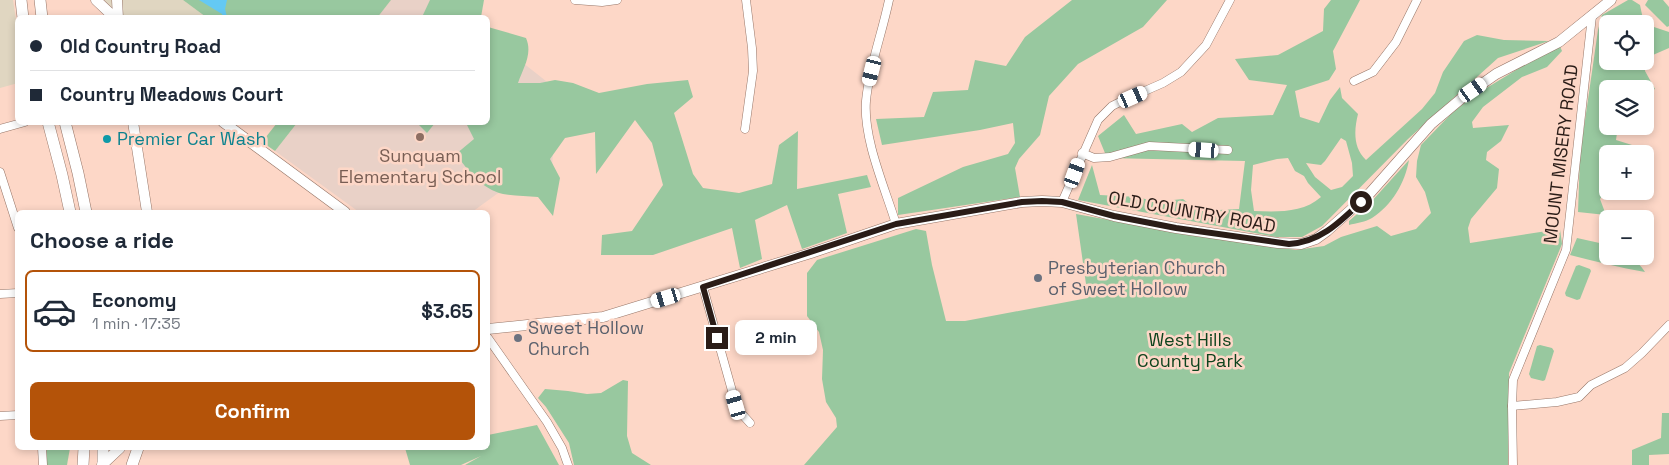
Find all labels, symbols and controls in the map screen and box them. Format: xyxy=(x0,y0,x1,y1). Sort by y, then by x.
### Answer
map controls xyxy=(1599,15,1654,265)
button: locate xyxy=(1599,15,1654,70)
text: Old Country Road xyxy=(60,34,221,59)
car xyxy=(861,55,882,87)
street label: MOUNT MISERY ROAD xyxy=(1538,63,1583,245)
car xyxy=(1456,75,1489,105)
button: layers xyxy=(1599,80,1654,135)
text: Country Meadows Court xyxy=(60,82,283,107)
car xyxy=(1116,84,1149,110)
place label: Premier Car Wash xyxy=(117,127,266,150)
marker: Sunquam Elementary School xyxy=(414,131,426,143)
marker: Premier Car Wash xyxy=(101,133,113,145)
car xyxy=(1188,141,1219,159)
place label: Sunquam Elementary School xyxy=(339,144,501,188)
button: + xyxy=(1599,145,1654,200)
car xyxy=(1062,156,1087,190)
street label: OLD COUNTRY ROAD xyxy=(1107,185,1278,238)
route start xyxy=(1350,191,1372,213)
button: − xyxy=(1599,210,1654,265)
text: Choose a ride xyxy=(30,226,174,254)
place label: Presbyterian Church of Sweet Hollow xyxy=(1048,256,1226,300)
marker: Presbyterian Church of Sweet Hollow xyxy=(1032,272,1044,284)
car xyxy=(649,286,682,310)
text: Economy xyxy=(92,288,176,313)
icon: car xyxy=(32,289,77,334)
text: $3.65 xyxy=(421,299,473,324)
text: 1 min · 17:35 xyxy=(92,313,181,334)
place label: Sweet Hollow Church xyxy=(528,316,644,360)
callout: 2 min xyxy=(734,320,817,356)
route end xyxy=(706,327,728,349)
text: 2 min xyxy=(755,327,797,348)
park label: West Hills County Park xyxy=(1137,328,1243,372)
marker: Sweet Hollow Church xyxy=(512,332,524,344)
button: Confirm xyxy=(30,382,475,440)
car xyxy=(724,389,747,421)

